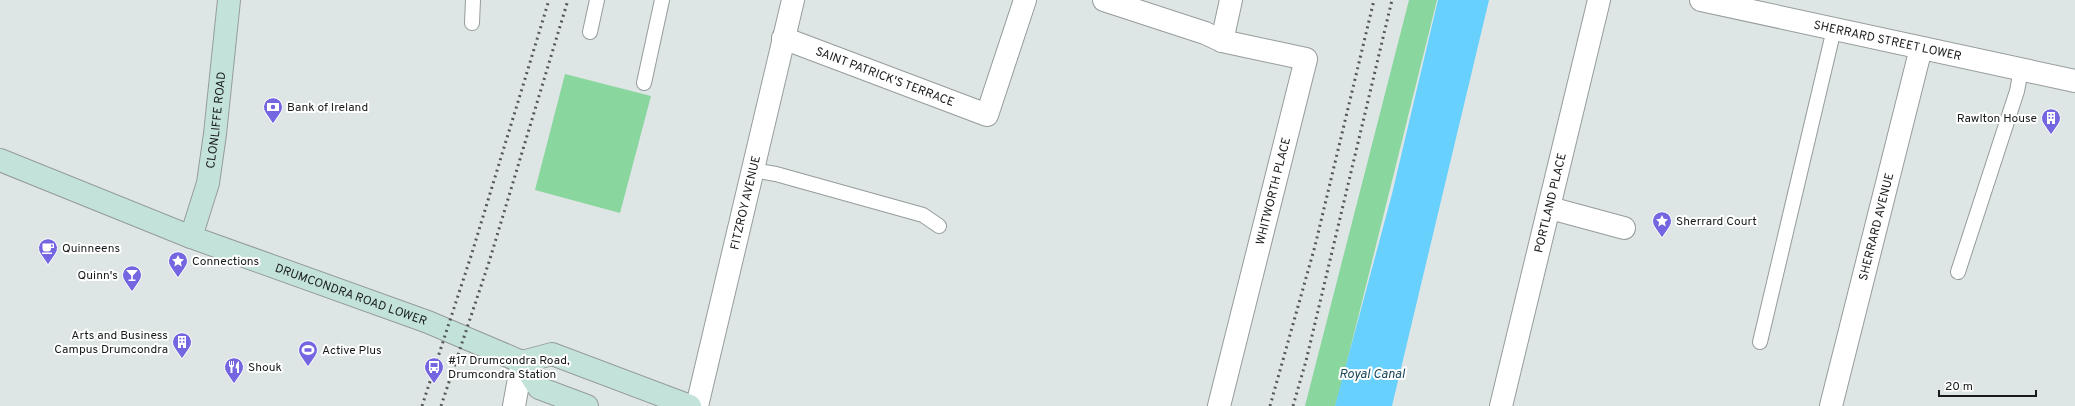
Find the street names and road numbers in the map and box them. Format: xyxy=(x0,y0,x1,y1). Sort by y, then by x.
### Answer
street label: SHERRARD STREET LOWER xyxy=(1812,18,1963,65)
street label: SAINT PATRICK'S TERRACE xyxy=(813,44,956,111)
street label: CLONLIFFE ROAD xyxy=(203,71,230,170)
street label: WHITWORTH PLACE xyxy=(1253,136,1295,247)
street label: PORTLAND PLACE xyxy=(1531,151,1571,255)
street label: FITZROY AVENUE xyxy=(727,154,765,252)
street label: SHERRARD AVENUE xyxy=(1856,171,1898,282)
street label: DRUMCONDRA ROAD LOWER xyxy=(273,261,429,330)

